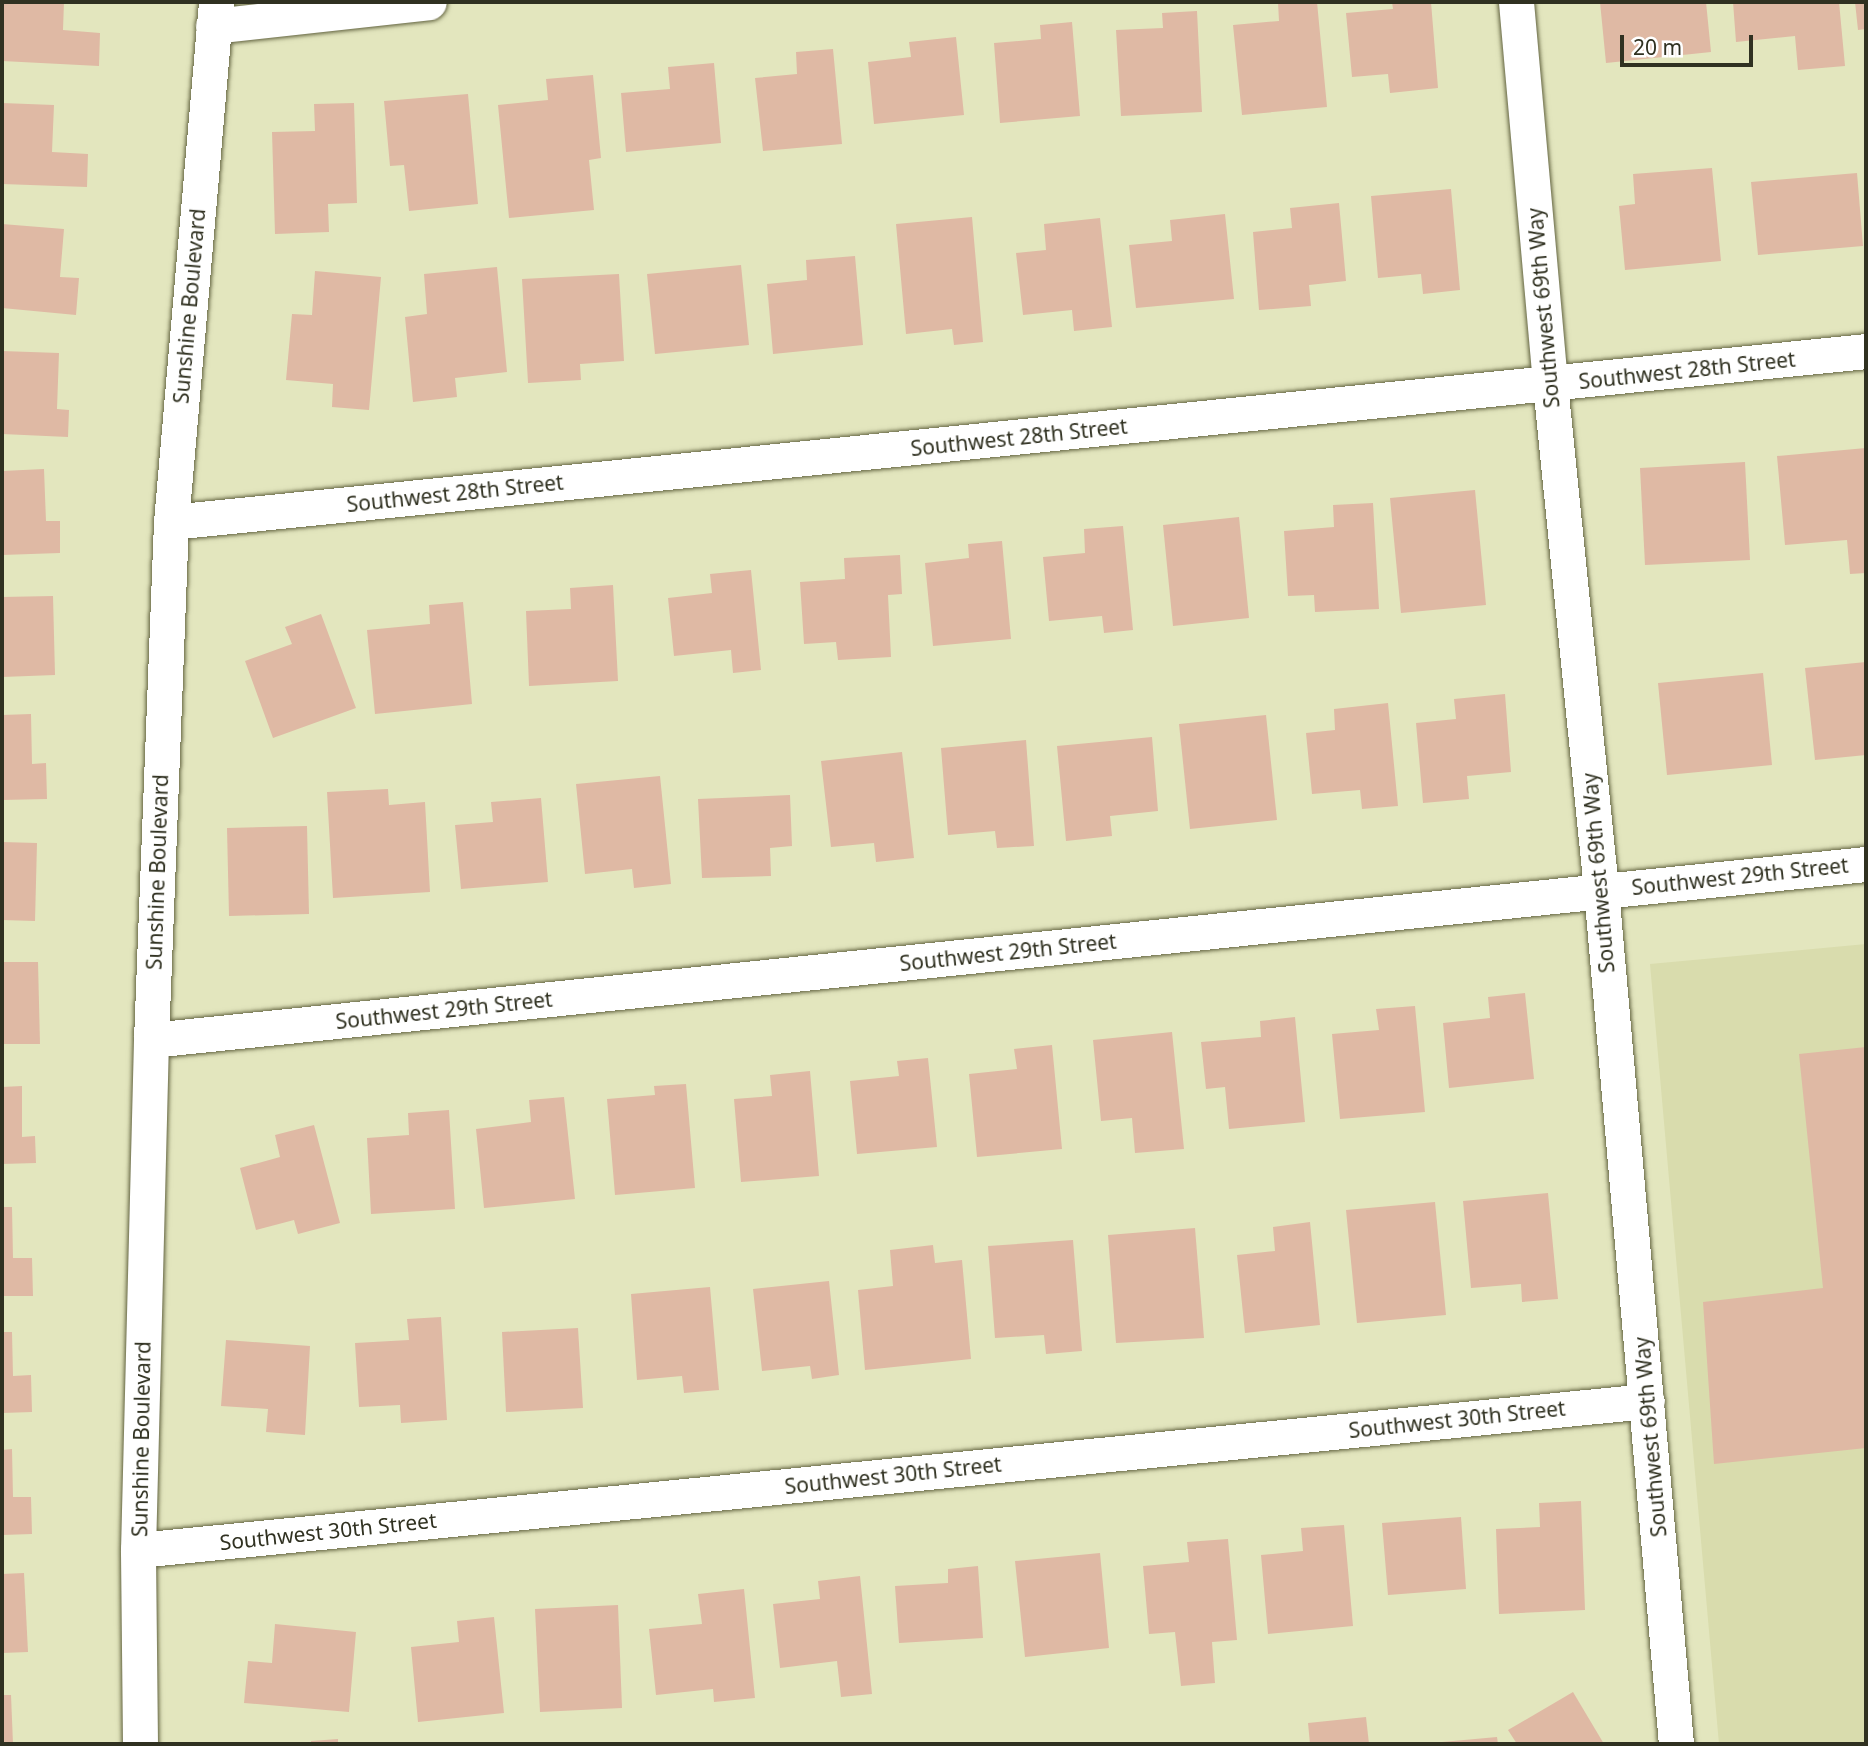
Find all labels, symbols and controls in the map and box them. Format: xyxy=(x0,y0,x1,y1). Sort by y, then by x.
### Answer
scale bar xyxy=(1623,21,1756,65)
text: 20 m xyxy=(1633,33,1682,61)
street label: Sunshine Boulevard xyxy=(168,207,210,405)
street label: Southwest 69th Way xyxy=(1522,207,1564,409)
street label: Southwest 28th Street xyxy=(1577,346,1797,394)
street label: Southwest 28th Street xyxy=(909,413,1129,461)
street label: Southwest 28th Street xyxy=(345,469,565,517)
street label: Southwest 69th Way xyxy=(1577,772,1619,974)
street label: Sunshine Boulevard xyxy=(141,774,173,970)
street label: Southwest 29th Street xyxy=(1630,852,1850,900)
street label: Southwest 29th Street xyxy=(898,928,1118,976)
street label: Southwest 29th Street xyxy=(334,986,554,1034)
street label: Southwest 69th Way xyxy=(1629,1336,1671,1538)
street label: Sunshine Boulevard xyxy=(127,1341,155,1537)
street label: Southwest 30th Street xyxy=(1347,1395,1567,1443)
street label: Southwest 30th Street xyxy=(783,1451,1003,1499)
street label: Southwest 30th Street xyxy=(218,1507,438,1555)

